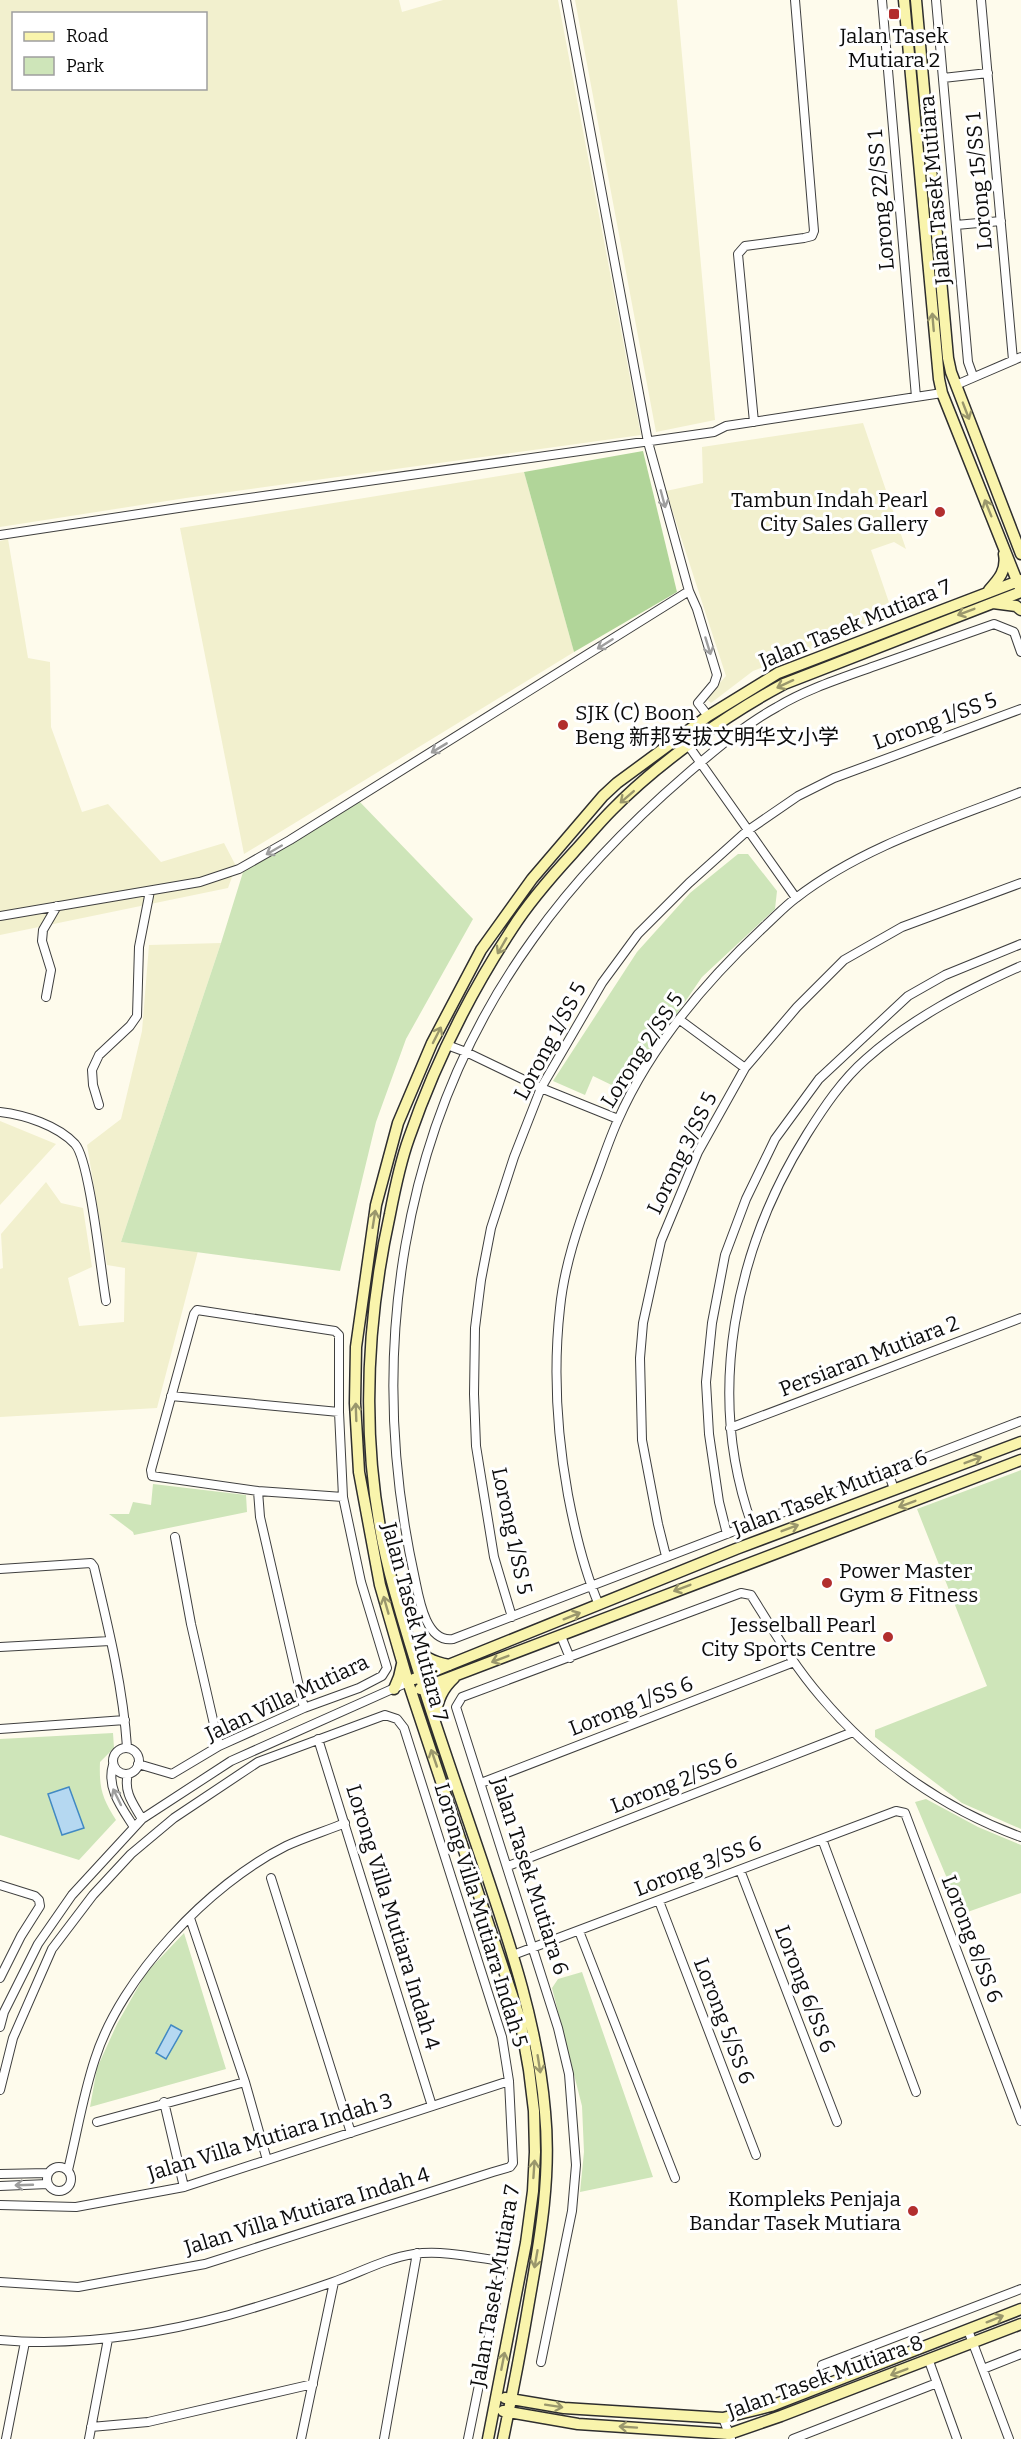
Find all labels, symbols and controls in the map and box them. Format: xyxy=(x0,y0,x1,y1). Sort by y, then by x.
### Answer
marker: Jalan Tasek Mutiara 2 xyxy=(887,7,901,21)
legend xyxy=(12,12,207,90)
place label: Jalan Tasek Mutiara 2 xyxy=(839,23,948,73)
text: Road xyxy=(66,25,109,47)
text: Park xyxy=(66,55,105,77)
street label: Jalan Tasek Mutiara xyxy=(914,94,956,287)
street label: Lorong 15/SS 1 xyxy=(960,111,998,251)
street label: Lorong 22/SS 1 xyxy=(862,128,900,271)
one-way arrow xyxy=(928,313,939,333)
one-way arrow xyxy=(962,401,973,420)
place label: Tambun Indah Pearl City Sales Gallery xyxy=(731,487,929,537)
one-way arrow xyxy=(658,489,669,508)
one-way arrow xyxy=(982,499,993,517)
marker: Tambun Indah Pearl City Sales Gallery xyxy=(933,505,947,519)
street label: Jalan Tasek Mutiara 7 xyxy=(754,573,955,675)
one-way arrow xyxy=(957,607,976,618)
one-way arrow xyxy=(703,636,714,655)
one-way arrow xyxy=(597,638,613,650)
one-way arrow xyxy=(776,678,794,690)
street label: Lorong 1/SS 5 xyxy=(870,687,1000,755)
place label: SJK (C) Boon Beng 新邦安拔文明华文小学 xyxy=(575,700,839,750)
marker: SJK (C) Boon Beng 新邦安拔文明华文小学 xyxy=(556,718,570,732)
one-way arrow xyxy=(431,742,448,754)
one-way arrow xyxy=(619,790,635,803)
one-way arrow xyxy=(266,845,283,857)
one-way arrow xyxy=(496,936,507,954)
street label: Lorong 1/SS 5 xyxy=(508,978,592,1104)
street label: Lorong 2/SS 5 xyxy=(595,987,689,1113)
one-way arrow xyxy=(431,1026,443,1044)
street label: Lorong 3/SS 5 xyxy=(641,1088,723,1218)
one-way arrow xyxy=(368,1209,379,1229)
street label: Persiaran Mutiara 2 xyxy=(776,1310,962,1402)
one-way arrow xyxy=(350,1403,361,1423)
street label: Jalan Tasek Mutiara 6 xyxy=(728,1444,931,1542)
one-way arrow xyxy=(963,1454,982,1465)
street label: Lorong 1/SS 5 xyxy=(486,1465,538,1597)
one-way arrow xyxy=(899,1499,917,1510)
street label: Jalan Tasek Mutiara 7 xyxy=(376,1519,454,1725)
one-way arrow xyxy=(781,1522,799,1533)
place label: Power Master Gym & Fitness xyxy=(839,1558,978,1608)
marker: Power Master Gym & Fitness xyxy=(820,1576,834,1590)
one-way arrow xyxy=(673,1583,692,1594)
one-way arrow xyxy=(380,1595,391,1614)
one-way arrow xyxy=(563,1610,581,1621)
place label: Jesselball Pearl City Sports Centre xyxy=(701,1612,876,1662)
marker: Jesselball Pearl City Sports Centre xyxy=(881,1630,895,1644)
street label: Jalan Villa Mutiara xyxy=(200,1649,373,1748)
one-way arrow xyxy=(491,1654,510,1665)
street label: Lorong 1/SS 6 xyxy=(565,1670,697,1742)
street label: Lorong 2/SS 6 xyxy=(607,1747,741,1819)
one-way arrow xyxy=(427,1749,438,1768)
street label: Jalan Tasek Mutiara 6 xyxy=(485,1773,574,1978)
street label: Lorong Villa Mutiara Indah 5 xyxy=(428,1780,534,2050)
street label: Lorong Villa Mutiara Indah 4 xyxy=(340,1781,446,2053)
one-way arrow xyxy=(111,1789,123,1807)
street label: Lorong 3/SS 6 xyxy=(631,1830,765,1902)
street label: Lorong 8/SS 6 xyxy=(936,1872,1008,2006)
street label: Lorong 6/SS 6 xyxy=(769,1922,841,2056)
street label: Lorong 5/SS 6 xyxy=(688,1954,760,2088)
one-way arrow xyxy=(534,2054,545,2074)
street label: Jalan Villa Mutiara Indah 3 xyxy=(143,2087,396,2187)
one-way arrow xyxy=(529,2159,540,2179)
street label: Jalan Villa Mutiara Indah 4 xyxy=(180,2161,433,2261)
one-way arrow xyxy=(14,2179,34,2191)
street label: Jalan Tasek Mutiara 7 xyxy=(464,2183,526,2390)
place label: Kompleks Penjaja Bandar Tasek Mutiara xyxy=(689,2186,902,2236)
marker: Kompleks Penjaja Bandar Tasek Mutiara xyxy=(906,2204,920,2218)
one-way arrow xyxy=(531,2249,542,2268)
one-way arrow xyxy=(985,2313,1003,2324)
street label: Jalan Tasek Mutiara 8 xyxy=(723,2329,927,2425)
one-way arrow xyxy=(498,2352,509,2371)
one-way arrow xyxy=(891,2367,909,2378)
one-way arrow xyxy=(543,2401,563,2412)
one-way arrow xyxy=(619,2422,639,2433)

